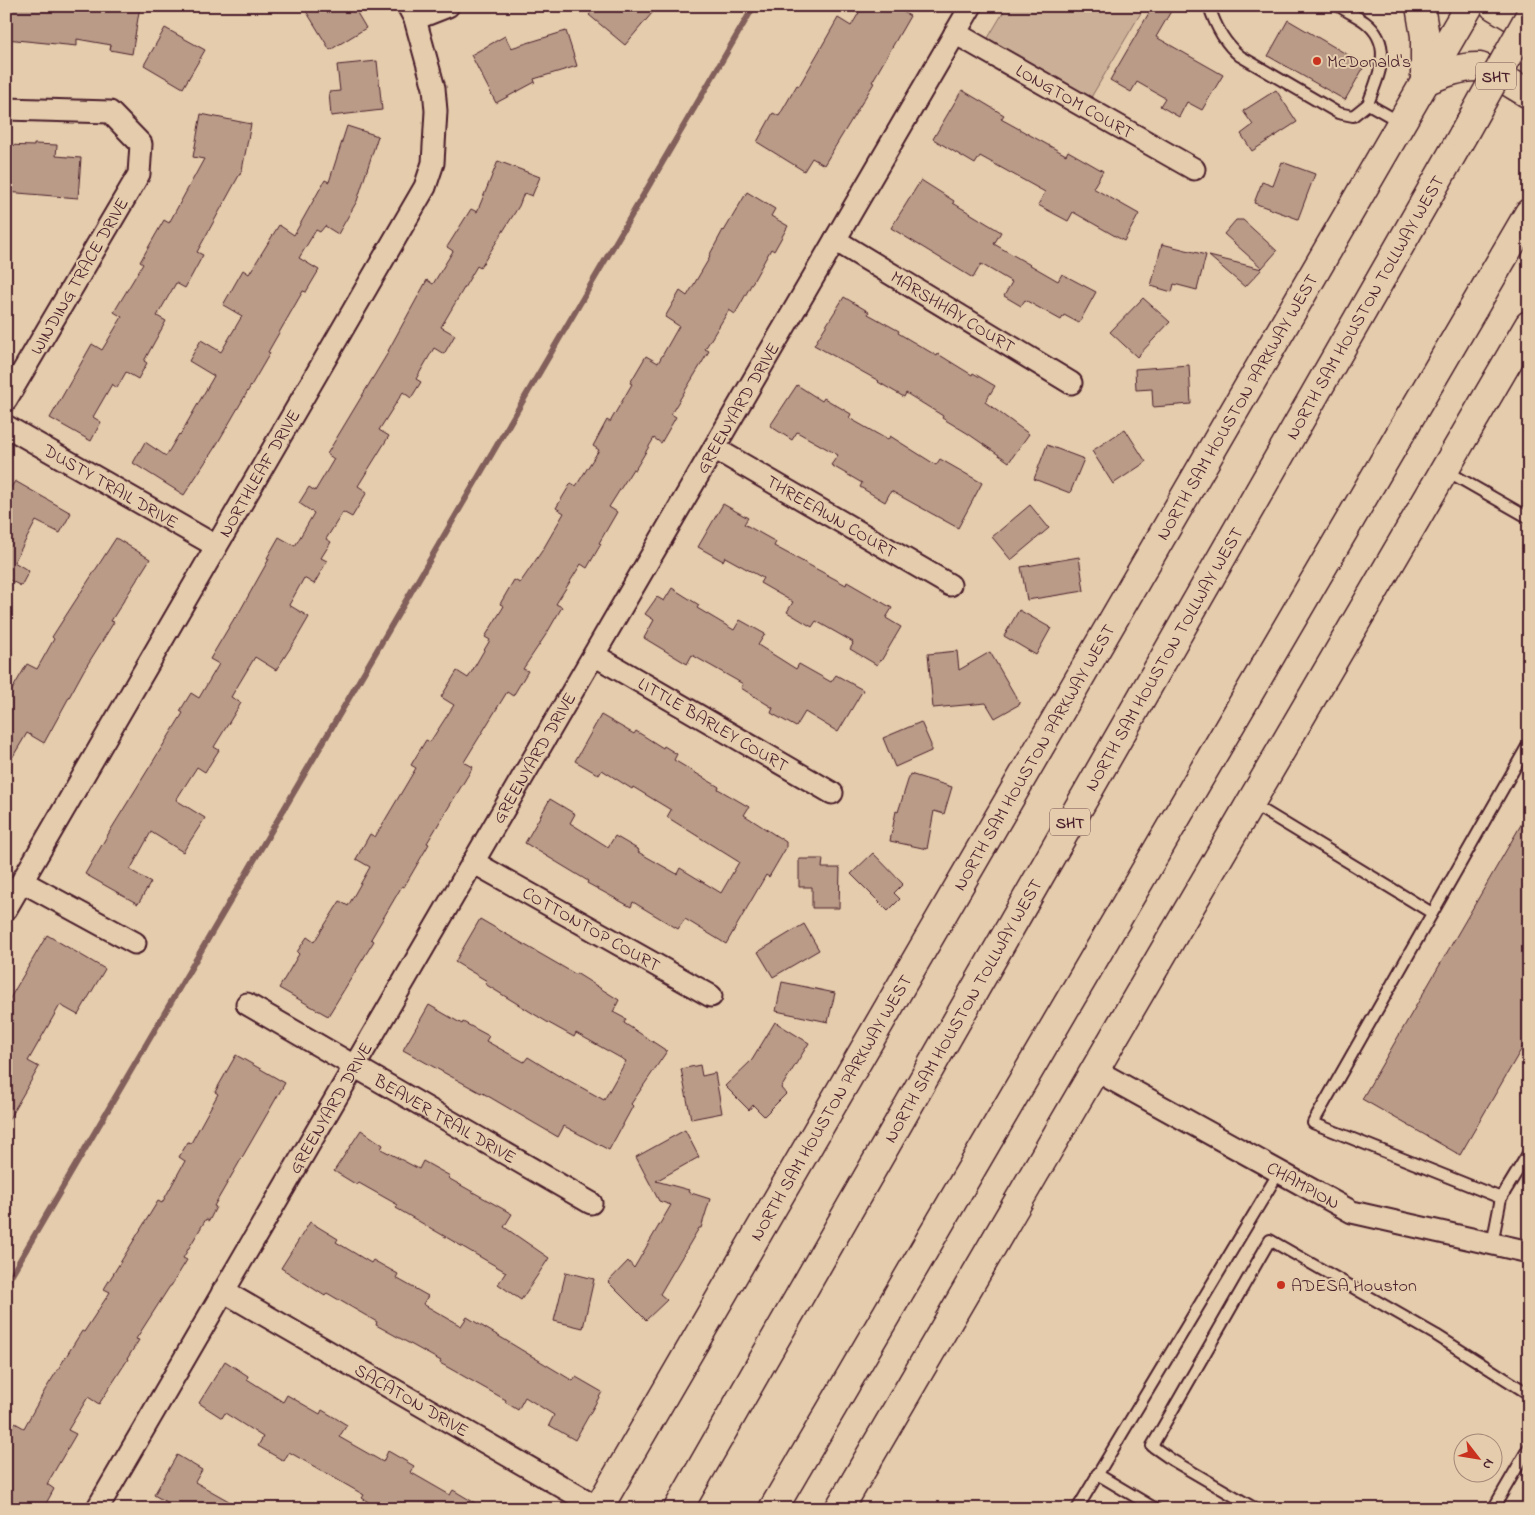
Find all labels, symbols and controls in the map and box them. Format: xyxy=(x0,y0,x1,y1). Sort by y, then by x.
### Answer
place label: McDonald's xyxy=(1327,50,1411,76)
marker: McDonald's xyxy=(1311,55,1323,67)
street label: LONGTOM COURT xyxy=(1010,59,1138,147)
road number: SHT xyxy=(1476,62,1516,90)
street label: NORTH SAM HOUSTON TOLLWAY WEST xyxy=(1280,171,1452,445)
street label: WINDING TRACE DRIVE xyxy=(25,193,137,361)
street label: MARSHHAY COURT xyxy=(885,266,1019,361)
street label: NORTH SAM HOUSTON PARKWAY WEST xyxy=(1151,270,1326,546)
street label: GREENYARD DRIVE xyxy=(691,338,788,479)
street label: NORTHLEAF DRIVE xyxy=(213,405,308,543)
street label: DUSTY TRAIL DRIVE xyxy=(37,438,182,537)
street label: THREEAWN COURT xyxy=(760,470,901,566)
street label: NORTH SAM HOUSTON TOLLWAY WEST xyxy=(1080,523,1251,797)
street label: NORTH SAM HOUSTON PARKWAY WEST xyxy=(948,620,1123,896)
street label: LITTLE BARLEY COURT xyxy=(632,672,792,780)
street label: GREENYARD DRIVE xyxy=(487,688,584,829)
road number: SHT xyxy=(1050,809,1090,836)
street label: NORTH SAM HOUSTON TOLLWAY WEST xyxy=(879,875,1050,1148)
street label: COTTONTOP COURT xyxy=(517,881,664,980)
street label: NORTH SAM HOUSTON PARKWAY WEST xyxy=(745,970,920,1247)
street label: GREENYARD DRIVE xyxy=(284,1038,380,1179)
street label: BEAVER TRAIL DRIVE xyxy=(367,1068,520,1172)
street label: CHAMPION xyxy=(1261,1156,1344,1218)
place label: ADESA Houston xyxy=(1291,1274,1417,1300)
marker: ADESA Houston xyxy=(1275,1279,1287,1291)
street label: SACATON DRIVE xyxy=(349,1358,473,1445)
north arrow xyxy=(1452,1432,1502,1482)
text: N xyxy=(1476,1454,1499,1473)

